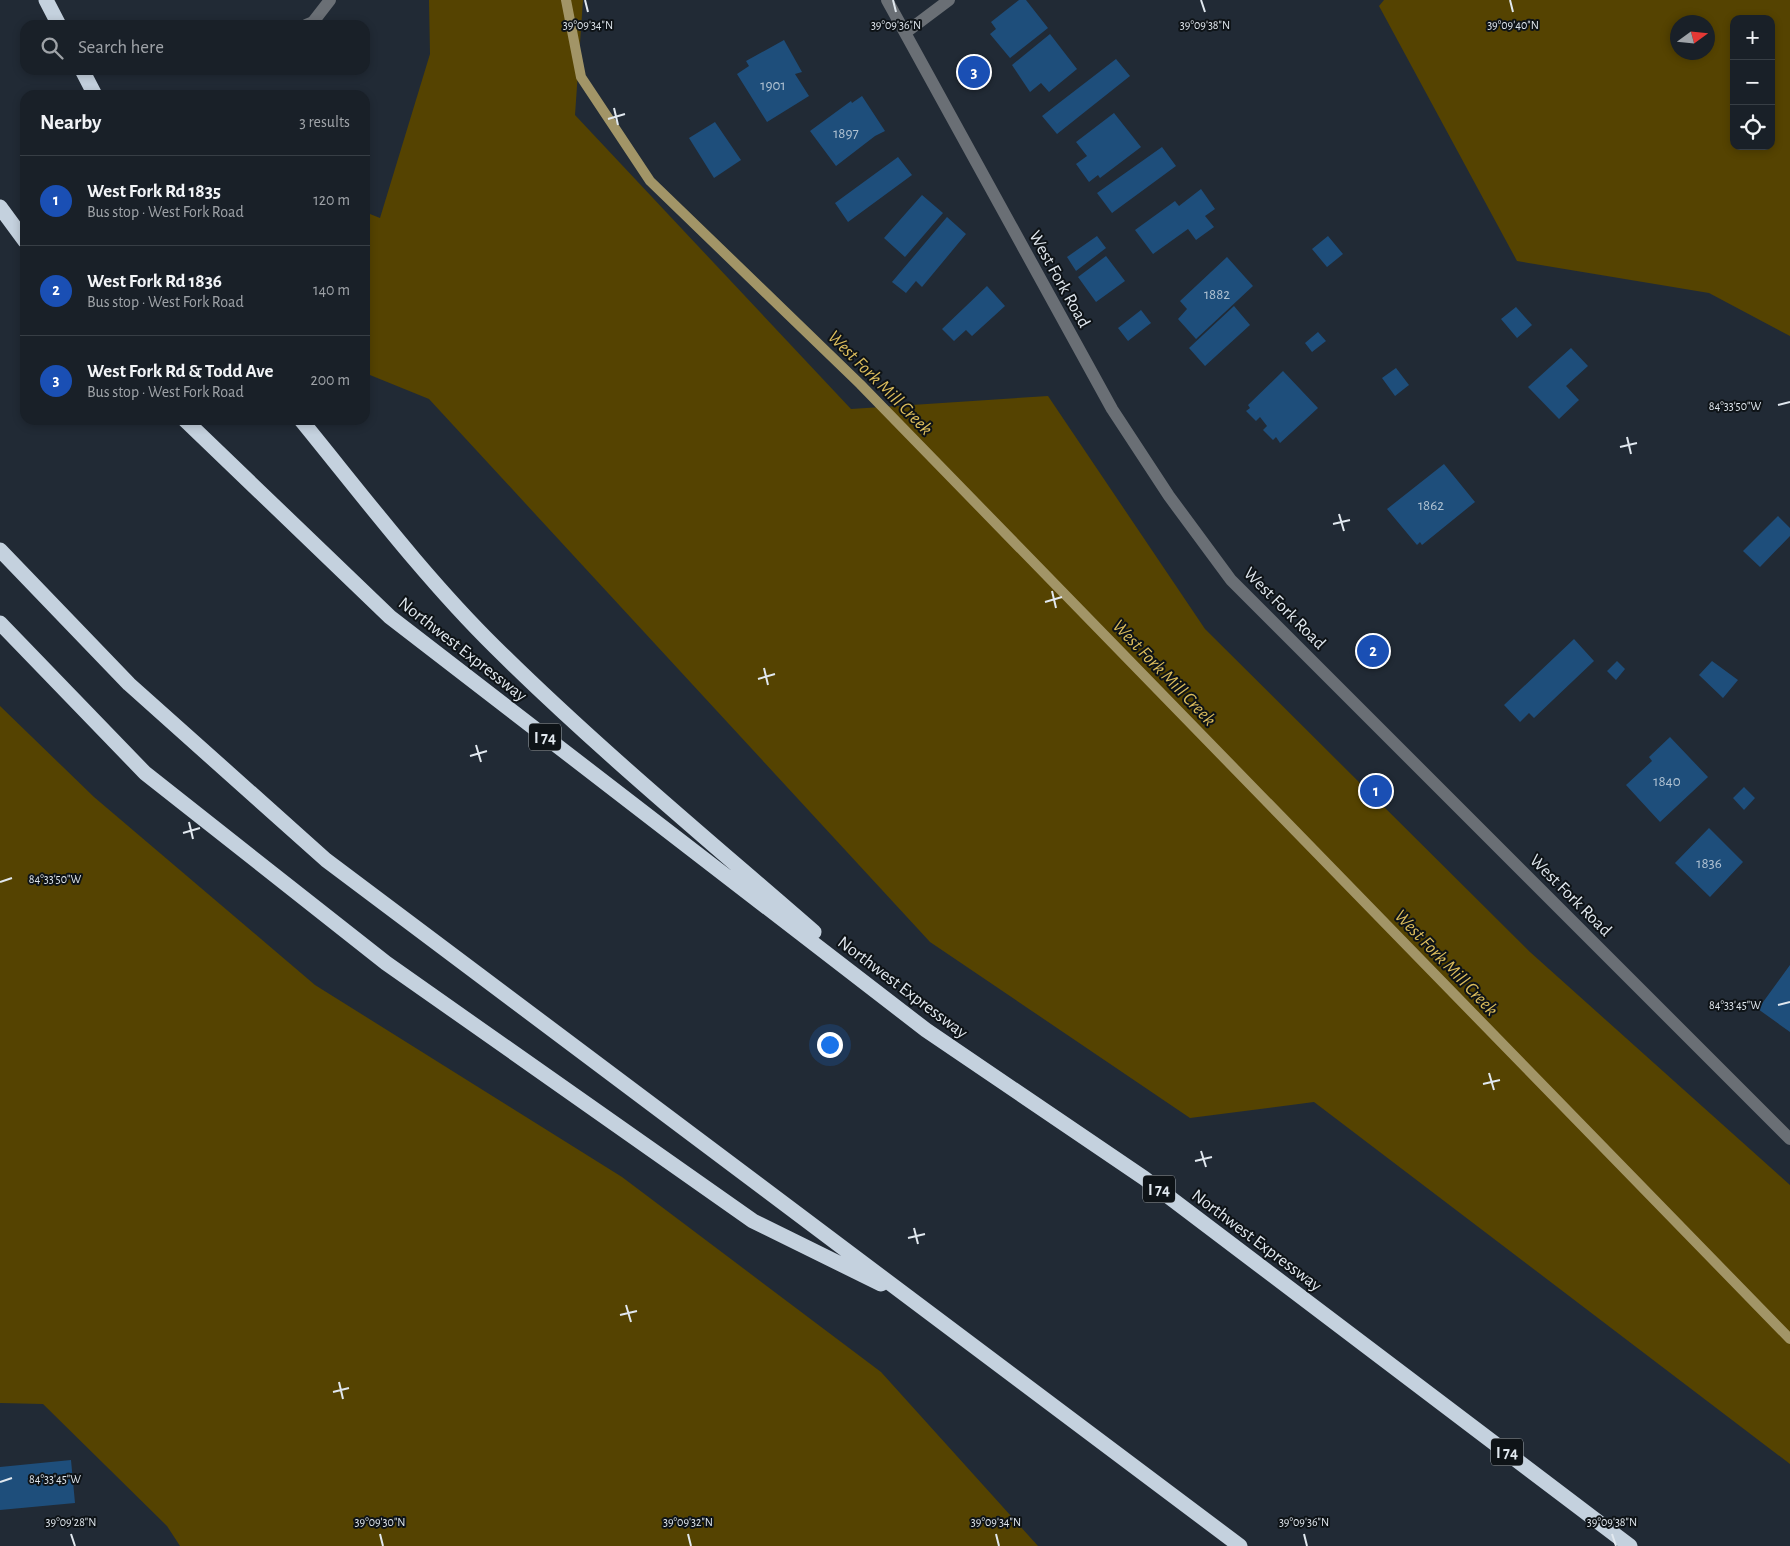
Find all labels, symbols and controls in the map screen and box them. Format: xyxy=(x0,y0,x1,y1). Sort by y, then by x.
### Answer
north arrow xyxy=(1670,15,1715,60)
map controls xyxy=(1730,15,1775,150)
button: + xyxy=(1730,15,1775,60)
text: 39°09'34"N xyxy=(563,19,613,31)
text: 39°09'36"N xyxy=(871,19,921,31)
text: 39°09'38"N xyxy=(1180,19,1230,31)
text: 39°09'40"N xyxy=(1487,19,1539,31)
search box xyxy=(20,20,370,75)
icon: search xyxy=(38,34,66,62)
text: Search here xyxy=(78,38,164,57)
pin: 3 xyxy=(958,53,990,91)
button: − xyxy=(1730,60,1775,105)
house number: 1901 xyxy=(760,78,786,93)
button: locate xyxy=(1730,105,1775,150)
text: Nearby xyxy=(40,112,101,133)
text: 3 results xyxy=(299,114,350,130)
house number: 1897 xyxy=(833,126,859,141)
text: West Fork Rd 1835 xyxy=(87,182,221,201)
text: 1 xyxy=(53,192,59,208)
text: 120 m xyxy=(313,192,350,208)
text: Bus stop · West Fork Road xyxy=(87,204,244,220)
street label: West Fork Road xyxy=(1025,228,1093,331)
text: West Fork Rd 1836 xyxy=(87,272,222,291)
text: 2 xyxy=(52,282,60,298)
text: 140 m xyxy=(313,282,350,298)
house number: 1882 xyxy=(1204,287,1230,302)
text: Bus stop · West Fork Road xyxy=(87,294,244,310)
water label: West Fork Mill Creek xyxy=(824,327,936,439)
text: West Fork Rd & Todd Ave xyxy=(87,362,274,381)
text: 3 xyxy=(53,372,59,388)
text: 200 m xyxy=(310,372,350,388)
text: Bus stop · West Fork Road xyxy=(87,384,244,400)
text: 84°33'50"W xyxy=(1709,400,1762,412)
house number: 1862 xyxy=(1418,498,1444,513)
street label: West Fork Road xyxy=(1240,564,1329,653)
street label: Northwest Expressway xyxy=(395,594,530,705)
water label: West Fork Mill Creek xyxy=(1109,616,1219,730)
pin: 2 xyxy=(1357,632,1389,670)
road number: I 74 xyxy=(529,724,561,750)
pin: 1 xyxy=(1360,772,1392,810)
house number: 1840 xyxy=(1653,774,1681,789)
street label: West Fork Road xyxy=(1526,851,1615,940)
house number: 1836 xyxy=(1696,856,1722,871)
text: 84°33'50"W xyxy=(29,873,82,885)
water label: West Fork Mill Creek xyxy=(1391,906,1501,1020)
street label: Northwest Expressway xyxy=(834,933,971,1042)
text: 84°33'45"W xyxy=(1709,999,1761,1011)
your location xyxy=(817,1032,843,1058)
road number: I 74 xyxy=(1143,1176,1175,1202)
street label: Northwest Expressway xyxy=(1188,1186,1325,1295)
road number: I 74 xyxy=(1491,1438,1523,1465)
text: 84°33'45"W xyxy=(29,1473,81,1485)
text: 39°09'28"N xyxy=(46,1516,96,1528)
text: 39°09'30"N xyxy=(355,1516,405,1528)
text: 39°09'32"N xyxy=(663,1516,713,1528)
text: 39°09'34"N xyxy=(971,1516,1021,1528)
text: 39°09'36"N xyxy=(1279,1516,1329,1528)
text: 39°09'38"N xyxy=(1587,1516,1637,1528)

